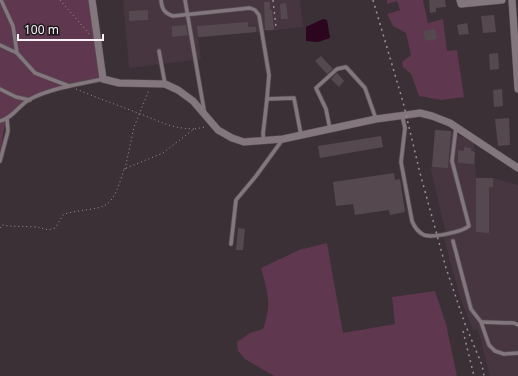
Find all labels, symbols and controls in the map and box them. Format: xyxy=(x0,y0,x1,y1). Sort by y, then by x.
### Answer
scale bar xyxy=(18,16,103,42)
text: 100 m xyxy=(24,21,59,38)

